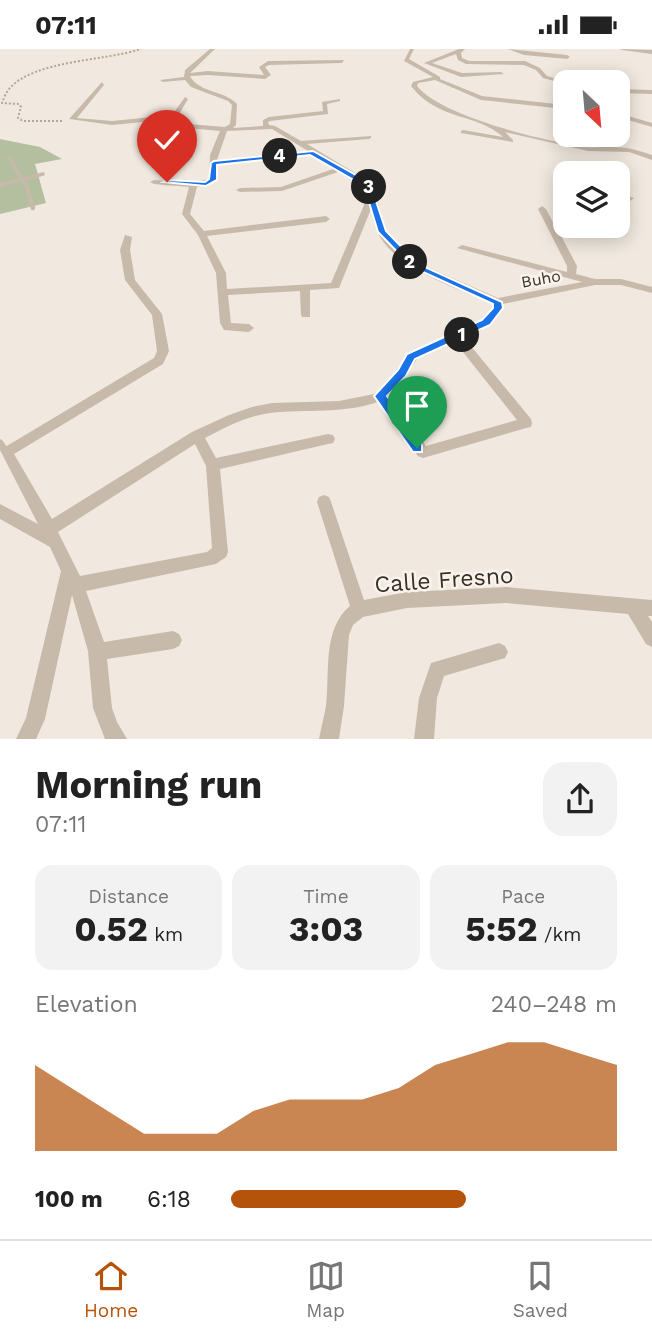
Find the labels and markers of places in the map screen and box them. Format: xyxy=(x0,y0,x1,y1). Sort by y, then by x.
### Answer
pin xyxy=(137,110,197,182)
pin: 4 xyxy=(262,139,298,173)
pin: 3 xyxy=(352,169,386,205)
pin: 2 xyxy=(392,245,428,279)
pin: 1 xyxy=(444,317,480,353)
pin xyxy=(387,376,447,448)

